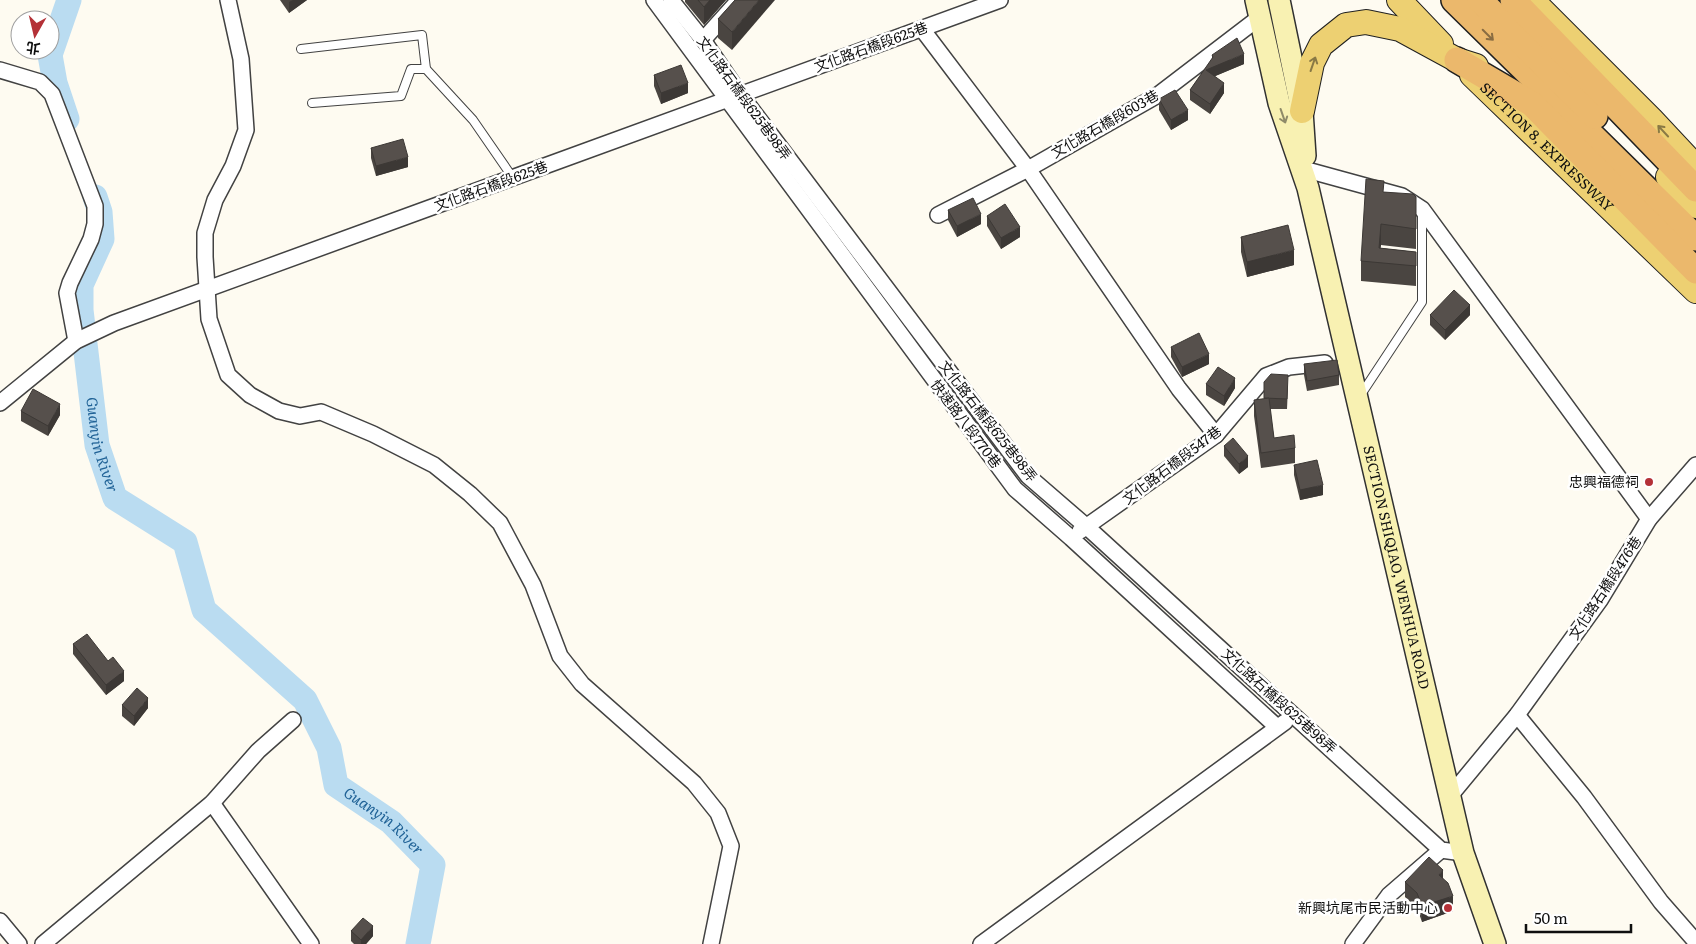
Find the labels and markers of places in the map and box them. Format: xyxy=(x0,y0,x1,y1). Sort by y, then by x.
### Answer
place label: 忠興福德祠 xyxy=(1569,471,1639,491)
marker: 忠興福德祠 xyxy=(1643,476,1655,488)
place label: 新興坑尾市民活動中心 xyxy=(1298,897,1438,917)
marker: 新興坑尾市民活動中心 xyxy=(1442,902,1454,914)

